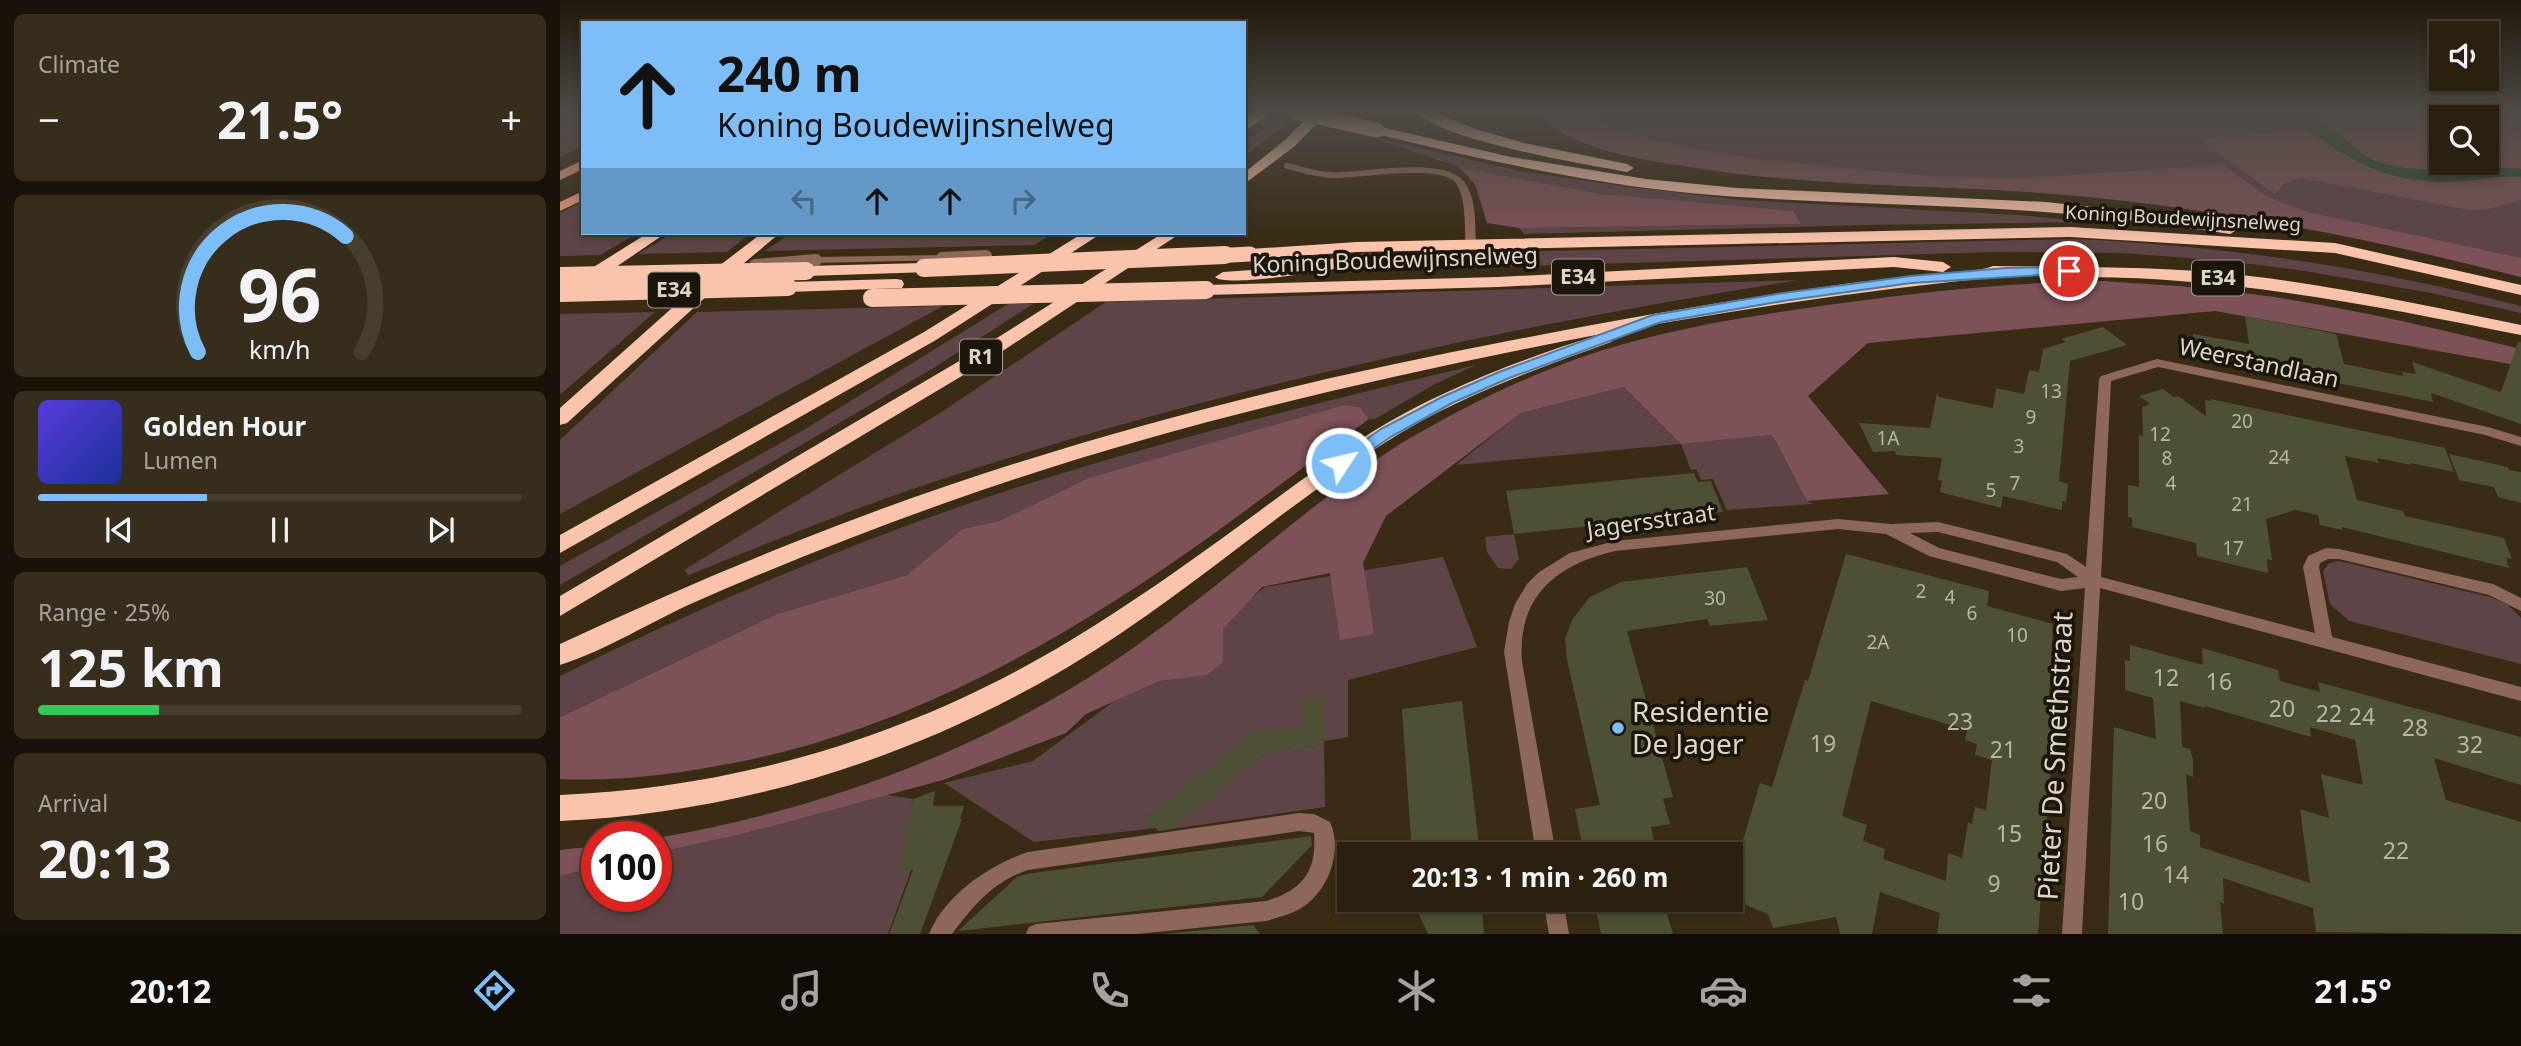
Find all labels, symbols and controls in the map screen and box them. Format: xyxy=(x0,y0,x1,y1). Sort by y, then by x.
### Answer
map controls xyxy=(2429,21,2499,175)
button: sound xyxy=(2429,21,2499,91)
text: 240 m xyxy=(717,40,862,106)
text: Climate xyxy=(38,48,120,80)
icon: ahead xyxy=(602,49,693,140)
text: 21.5° xyxy=(217,83,343,154)
text: − xyxy=(38,93,60,145)
text: + xyxy=(500,93,522,145)
text: Koning Boudewijnsnelweg xyxy=(717,103,1115,146)
button: search xyxy=(2429,105,2499,175)
icon: left xyxy=(785,182,823,220)
icon: ahead xyxy=(858,182,896,220)
icon: ahead xyxy=(931,182,969,220)
icon: right xyxy=(1004,182,1042,220)
street label: Koning Boudewijnsnelweg xyxy=(2064,199,2302,237)
street label: Koning Boudewijnsnelweg xyxy=(1252,238,1538,280)
pin xyxy=(2039,241,2099,301)
text: 96 xyxy=(238,244,322,343)
icon: arrive xyxy=(2050,252,2088,290)
road number: E34 xyxy=(1552,260,1604,294)
road number: E34 xyxy=(2192,260,2244,296)
road number: E34 xyxy=(648,272,700,308)
street label: Weerstandlaan xyxy=(2176,329,2342,395)
text: km/h xyxy=(249,332,311,366)
road number: R1 xyxy=(960,340,1002,374)
house number: 13 xyxy=(2040,378,2062,404)
house number: 9 xyxy=(2026,404,2036,430)
text: Golden Hour xyxy=(143,408,306,444)
house number: 20 xyxy=(2231,408,2253,434)
house number: 12 xyxy=(2149,421,2171,447)
house number: 1A xyxy=(1876,425,1900,451)
position arrow xyxy=(1304,426,1378,500)
house number: 3 xyxy=(2014,433,2024,459)
text: Lumen xyxy=(143,444,218,476)
house number: 24 xyxy=(2268,444,2290,470)
house number: 8 xyxy=(2162,445,2172,471)
house number: 7 xyxy=(2010,470,2020,496)
house number: 4 xyxy=(2166,470,2177,496)
house number: 5 xyxy=(1986,477,1996,503)
house number: 21 xyxy=(2231,491,2253,517)
street label: Jagersstraat xyxy=(1583,495,1717,545)
icon: previous xyxy=(100,511,138,549)
icon: pause xyxy=(261,511,299,549)
icon: next xyxy=(422,511,460,549)
house number: 17 xyxy=(2222,535,2244,561)
house number: 2 xyxy=(1916,578,1926,604)
house number: 4 xyxy=(1945,584,1956,610)
house number: 30 xyxy=(1704,585,1726,611)
text: Range · 25% xyxy=(38,596,170,628)
house number: 6 xyxy=(1967,600,1977,626)
street label: Pieter De Smethstraat xyxy=(2027,611,2081,901)
house number: 10 xyxy=(2006,622,2028,648)
house number: 2A xyxy=(1866,629,1890,655)
text: 125 km xyxy=(38,631,224,702)
house number: 12 xyxy=(2153,661,2179,693)
house number: 16 xyxy=(2206,665,2232,697)
place label: Residentie De Jager xyxy=(1632,692,1769,762)
house number: 20 xyxy=(2269,692,2295,724)
house number: 22 xyxy=(2316,697,2342,729)
house number: 24 xyxy=(2349,700,2375,732)
house number: 23 xyxy=(1947,705,1973,737)
house number: 28 xyxy=(2402,711,2428,743)
marker: Residentie De Jager xyxy=(1610,720,1626,736)
house number: 19 xyxy=(1810,727,1836,759)
house number: 32 xyxy=(2457,728,2483,760)
house number: 21 xyxy=(1990,733,2016,765)
house number: 20 xyxy=(2141,784,2167,816)
text: Arrival xyxy=(38,787,108,819)
house number: 15 xyxy=(1996,817,2022,849)
speed limit sign: 100 xyxy=(581,821,672,912)
text: 20:13 xyxy=(38,822,172,893)
house number: 16 xyxy=(2142,827,2168,859)
house number: 22 xyxy=(2383,834,2409,866)
house number: 14 xyxy=(2163,858,2189,890)
text: 20:13 · 1 min · 260 m xyxy=(1412,859,1668,895)
house number: 9 xyxy=(1987,867,2001,899)
house number: 10 xyxy=(2118,885,2144,917)
icon: directions xyxy=(470,966,519,1015)
icon: music xyxy=(777,966,826,1015)
icon: phone xyxy=(1085,966,1134,1015)
icon: climate xyxy=(1392,966,1441,1015)
icon: car xyxy=(1699,966,1748,1015)
icon: filters xyxy=(2007,966,2056,1015)
text: 20:12 xyxy=(129,969,211,1012)
text: 21.5° xyxy=(2314,969,2392,1012)

